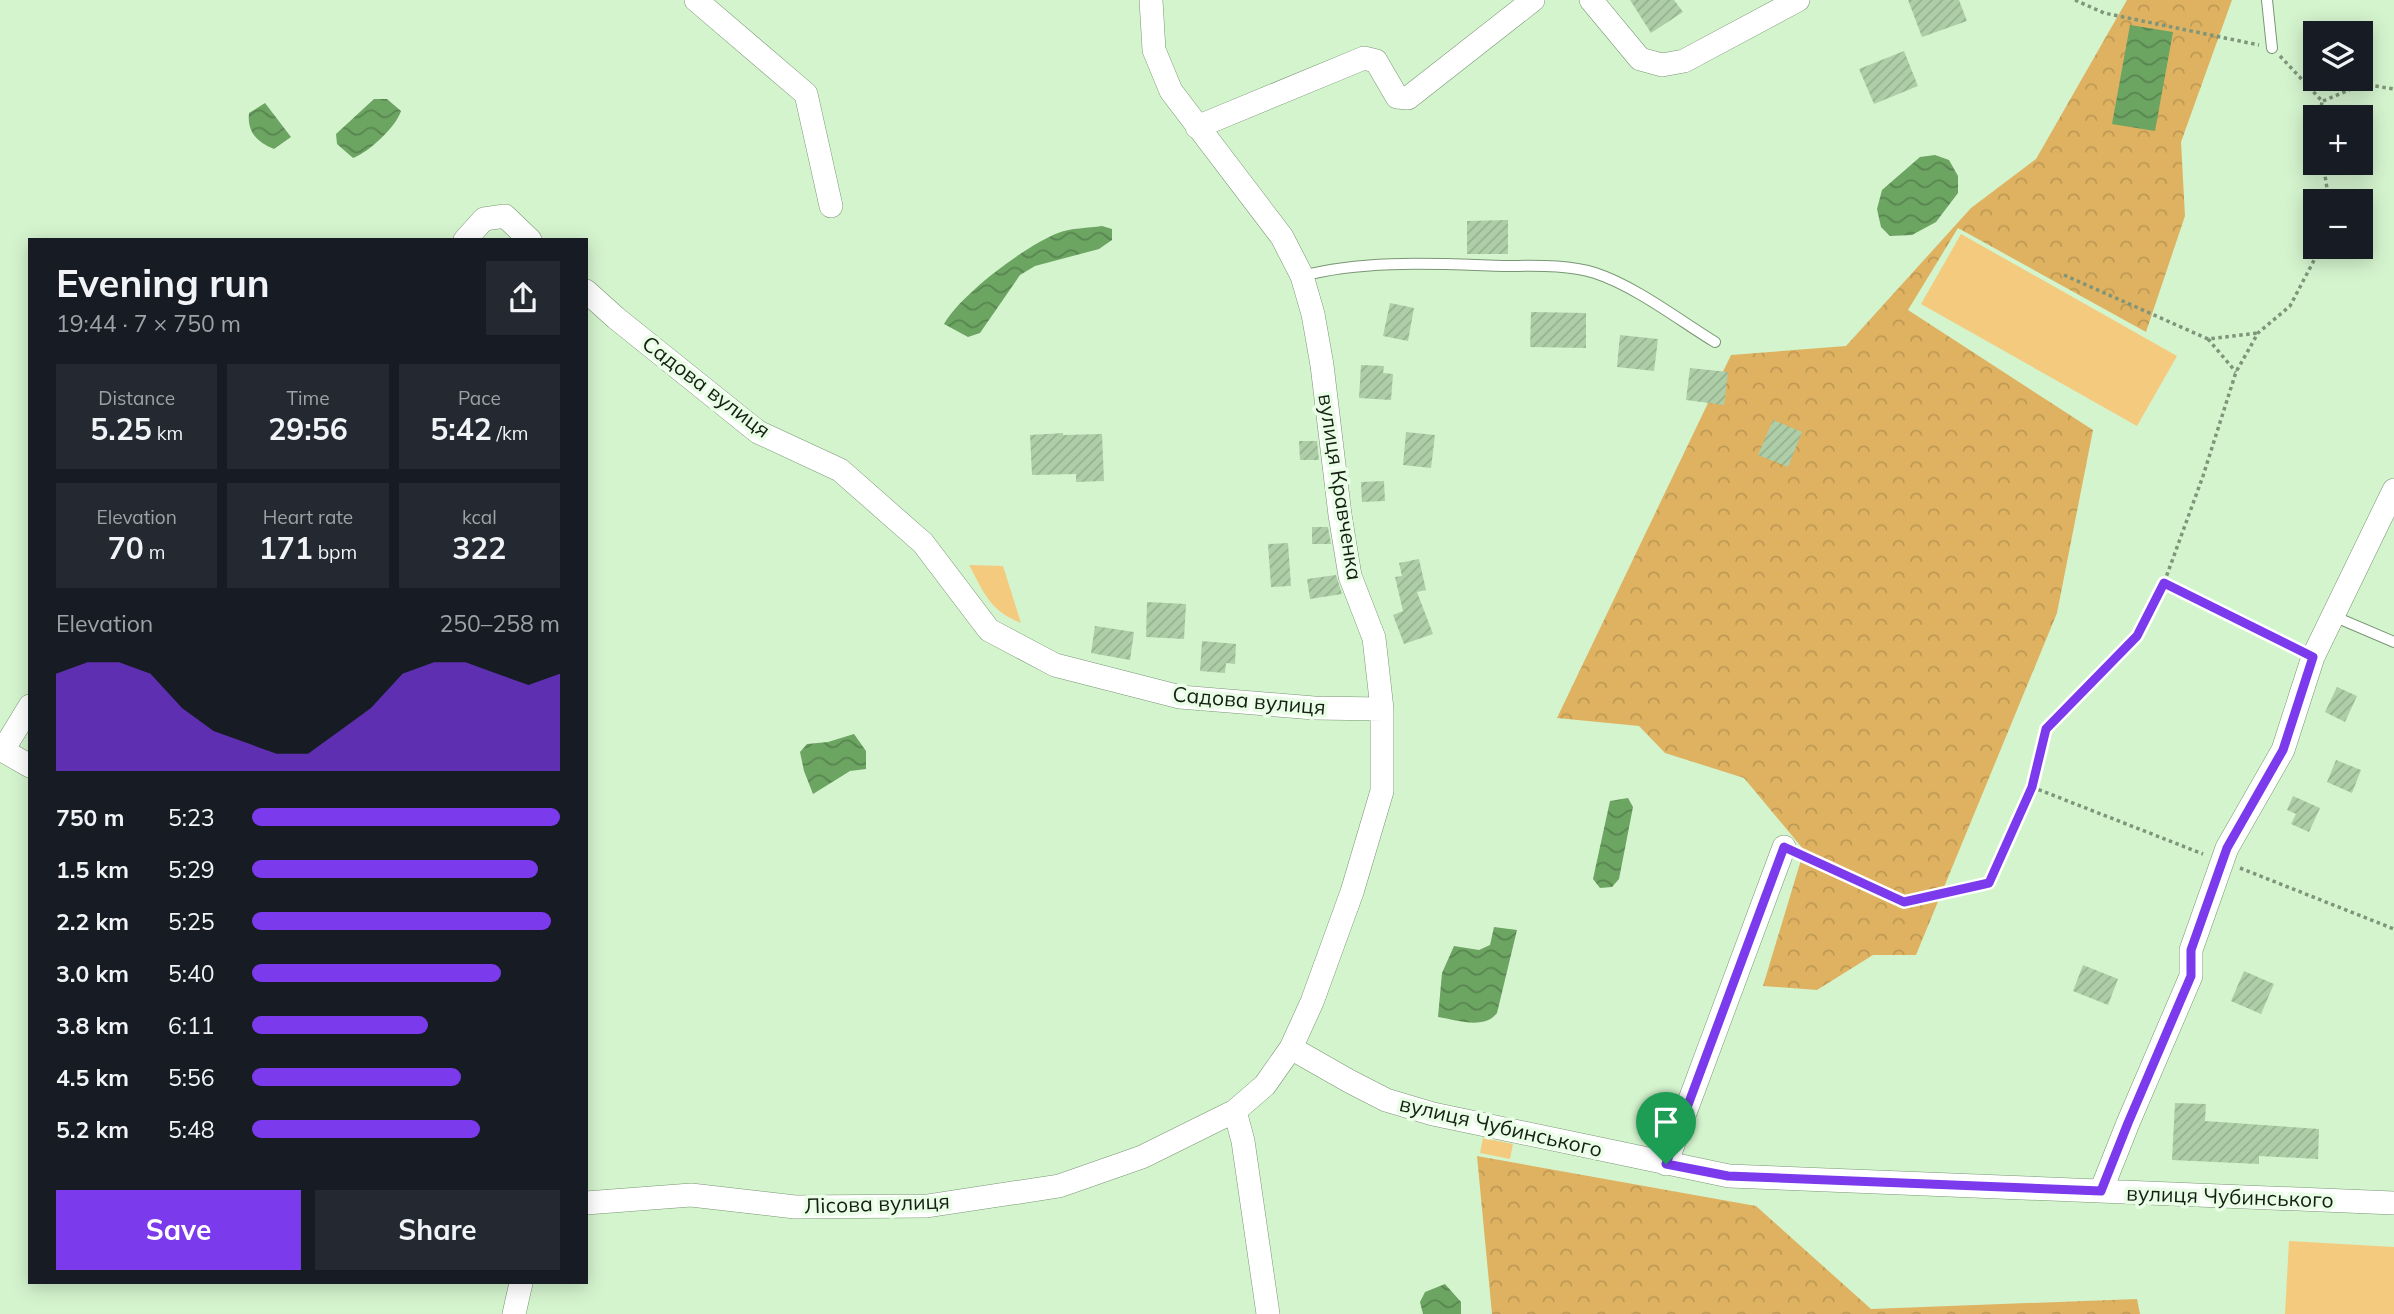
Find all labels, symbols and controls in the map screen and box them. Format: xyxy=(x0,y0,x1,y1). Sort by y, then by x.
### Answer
map controls xyxy=(2303,21,2373,259)
button: layers xyxy=(2303,21,2373,91)
button: + xyxy=(2303,105,2373,175)
button: − xyxy=(2303,189,2373,259)
text: Evening run xyxy=(56,259,270,307)
button: share xyxy=(486,261,560,335)
text: 19:44 · 7 × 750 m xyxy=(56,309,241,338)
street label: Садова вулиця xyxy=(637,330,776,443)
text: Distance xyxy=(98,386,175,410)
text: Time xyxy=(286,386,330,410)
text: Pace xyxy=(458,386,501,410)
street label: вулиця Кравченка xyxy=(1313,392,1369,582)
text: 5.25 xyxy=(90,410,152,448)
text: 29:56 xyxy=(268,410,348,448)
text: 5:42 xyxy=(430,410,492,448)
text: km xyxy=(152,421,183,445)
text: /km xyxy=(492,421,528,445)
text: Elevation xyxy=(96,505,177,529)
text: Heart rate xyxy=(263,505,353,529)
text: kcal xyxy=(462,505,497,529)
text: 70 xyxy=(108,529,144,567)
text: 171 xyxy=(259,529,313,567)
text: 322 xyxy=(452,529,506,567)
text: m xyxy=(144,540,165,564)
text: bpm xyxy=(313,540,357,564)
text: Elevation xyxy=(56,609,153,638)
text: 250–258 m xyxy=(439,609,560,638)
street label: Садова вулиця xyxy=(1171,680,1327,720)
text: 750 m xyxy=(56,803,124,832)
text: 5:23 xyxy=(168,803,215,832)
text: 1.5 km xyxy=(56,855,129,884)
text: 5:29 xyxy=(168,855,215,884)
text: 2.2 km xyxy=(56,907,129,936)
text: 5:25 xyxy=(168,907,215,936)
text: 3.0 km xyxy=(56,959,129,988)
text: 5:40 xyxy=(168,959,215,988)
text: 3.8 km xyxy=(56,1011,129,1040)
text: 6:11 xyxy=(168,1011,215,1040)
text: 4.5 km xyxy=(56,1063,129,1092)
text: 5:56 xyxy=(168,1063,215,1092)
street label: вулиця Чубинського xyxy=(1397,1090,1605,1162)
pin xyxy=(1636,1092,1696,1164)
icon: arrive xyxy=(1647,1103,1685,1141)
text: 5.2 km xyxy=(56,1115,129,1144)
text: 5:48 xyxy=(168,1115,215,1144)
street label: вулиця Чубинського xyxy=(2126,1179,2334,1213)
street label: Лісова вулиця xyxy=(804,1187,950,1219)
button: Save xyxy=(56,1190,301,1270)
button: Share xyxy=(315,1190,560,1270)

